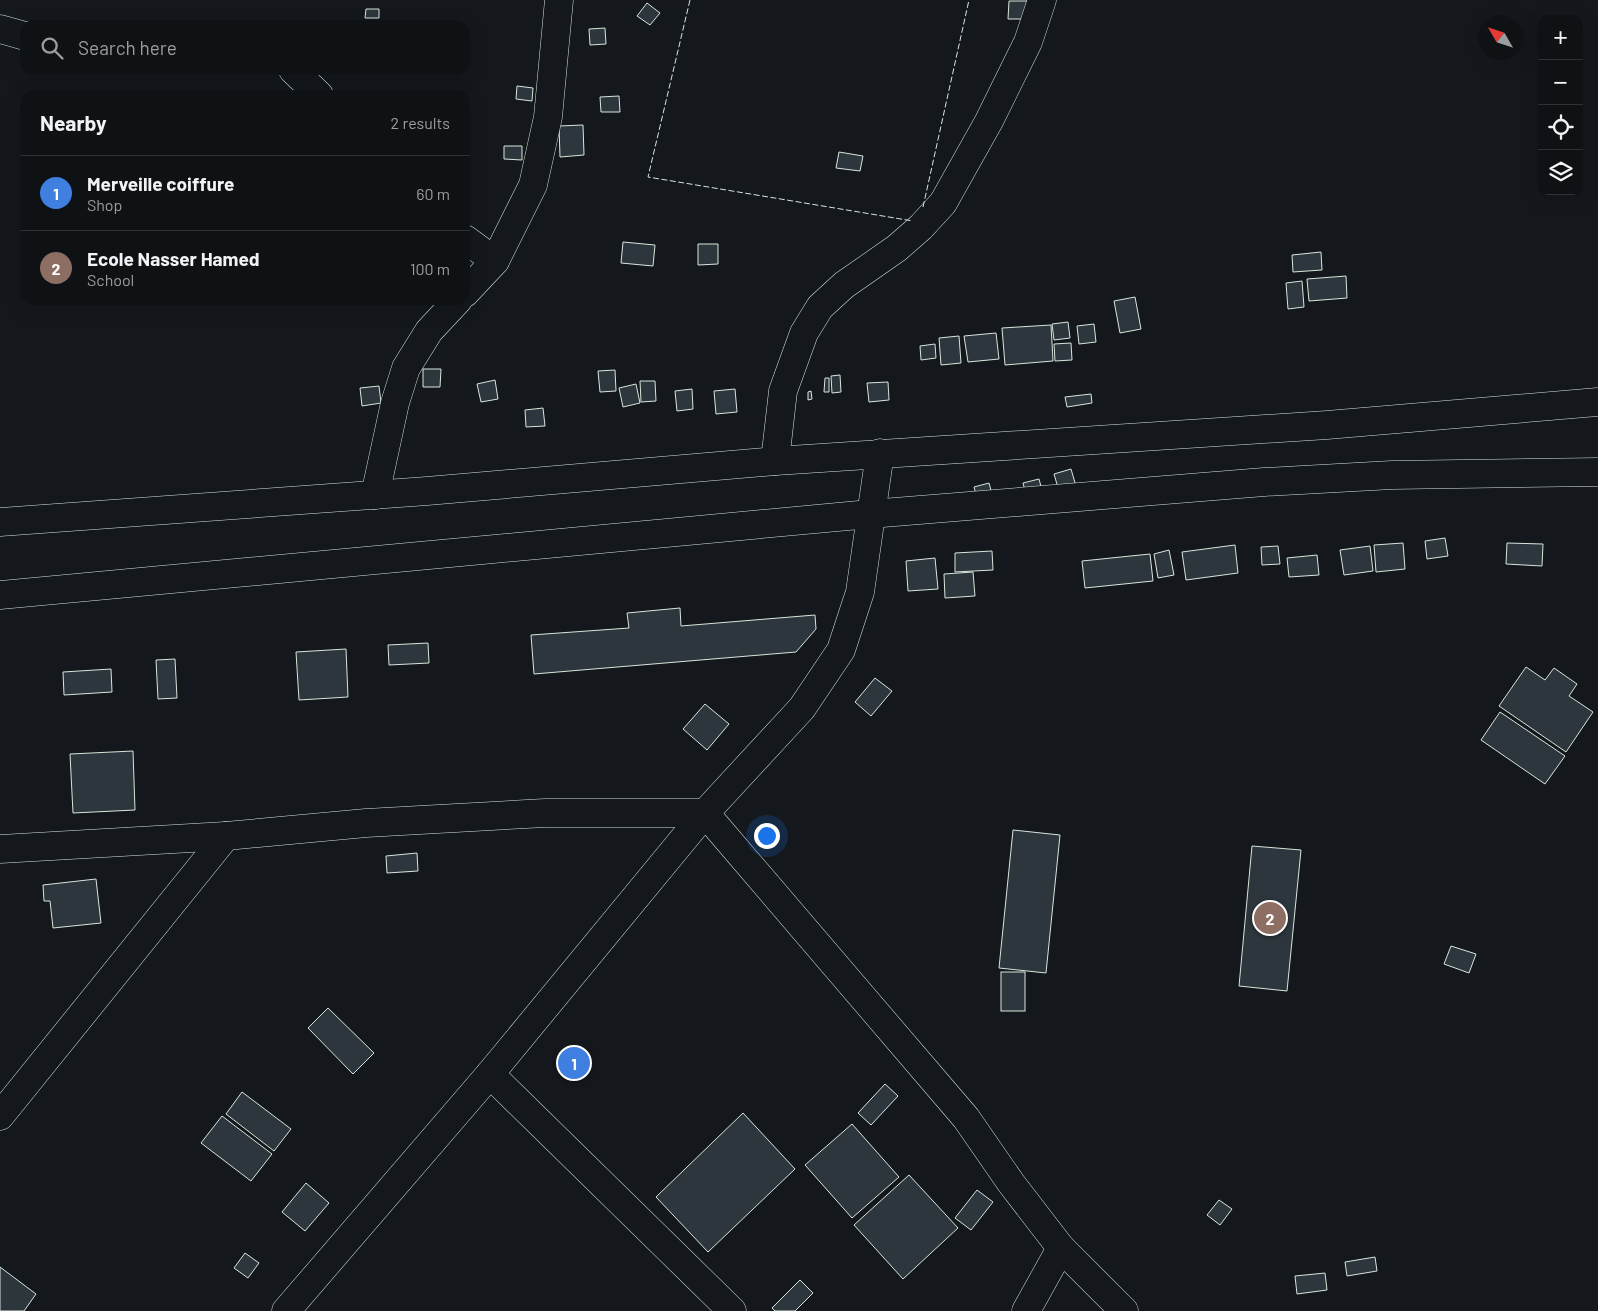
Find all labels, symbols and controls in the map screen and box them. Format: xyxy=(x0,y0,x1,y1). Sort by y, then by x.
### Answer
north arrow xyxy=(1478,15,1523,60)
map controls xyxy=(1538,15,1583,195)
button: + xyxy=(1538,15,1583,60)
search box xyxy=(20,20,470,75)
icon: search xyxy=(38,34,66,62)
text: Search here xyxy=(78,36,177,59)
button: − xyxy=(1538,60,1583,105)
button: locate xyxy=(1538,105,1583,150)
text: Nearby xyxy=(40,110,106,135)
text: 2 results xyxy=(391,113,450,132)
button: layers xyxy=(1538,150,1583,195)
text: Merveille coiffure xyxy=(87,172,234,195)
text: 1 xyxy=(53,184,59,203)
text: 60 m xyxy=(416,184,450,203)
text: Shop xyxy=(87,195,122,214)
text: Ecole Nasser Hamed xyxy=(87,247,260,270)
text: 2 xyxy=(52,259,60,278)
text: 100 m xyxy=(410,259,450,278)
text: School xyxy=(87,270,134,289)
your location xyxy=(754,823,780,849)
pin: 2 xyxy=(1254,899,1286,937)
pin: 1 xyxy=(558,1044,590,1082)

